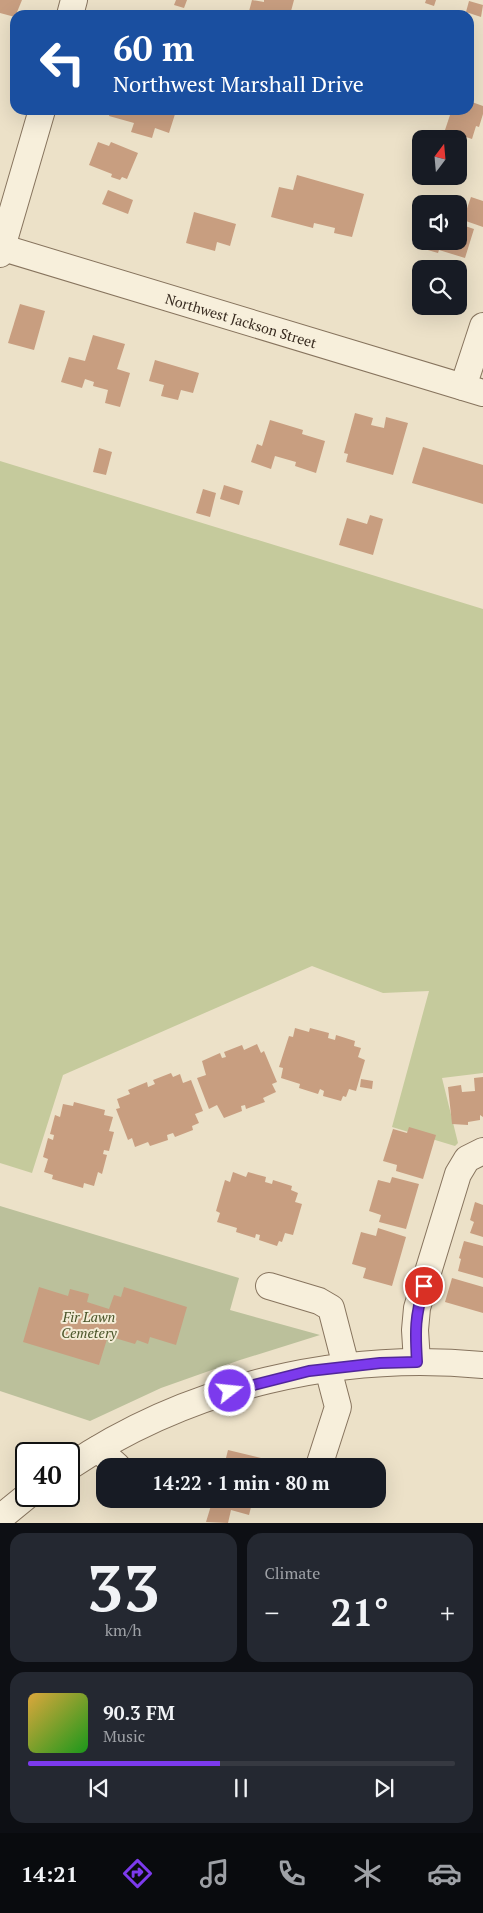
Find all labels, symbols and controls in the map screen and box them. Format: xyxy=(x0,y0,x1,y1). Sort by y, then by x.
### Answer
text: 60 m xyxy=(113,25,194,71)
icon: left xyxy=(30,30,95,95)
text: Northwest Marshall Drive xyxy=(113,69,364,98)
north arrow xyxy=(412,130,468,185)
map controls xyxy=(412,130,467,315)
button: sound xyxy=(412,195,467,250)
button: search xyxy=(412,260,467,315)
street label: Northwest Jackson Street xyxy=(163,288,320,352)
pin xyxy=(403,1265,445,1307)
icon: arrive xyxy=(410,1272,438,1300)
park label: Fir Lawn Cemetery xyxy=(61,1307,117,1342)
position arrow xyxy=(203,1364,255,1416)
speed limit sign: 40 xyxy=(15,1442,80,1507)
text: 14:22 · 1 min · 80 m xyxy=(152,1470,330,1495)
text: 33 xyxy=(87,1543,160,1630)
text: Climate xyxy=(265,1562,320,1584)
text: 21° xyxy=(330,1587,389,1637)
text: − xyxy=(265,1594,279,1631)
text: + xyxy=(440,1594,455,1631)
text: km/h xyxy=(105,1619,142,1641)
text: 90.3 FM xyxy=(103,1700,175,1725)
text: Music xyxy=(103,1725,145,1747)
icon: previous xyxy=(85,1774,113,1802)
icon: pause xyxy=(227,1774,255,1802)
icon: next xyxy=(370,1774,398,1802)
icon: directions xyxy=(120,1856,155,1891)
icon: music xyxy=(197,1856,232,1891)
icon: phone xyxy=(274,1856,309,1891)
icon: climate xyxy=(350,1856,385,1891)
icon: car xyxy=(427,1856,462,1891)
text: 14:21 xyxy=(21,1859,78,1888)

